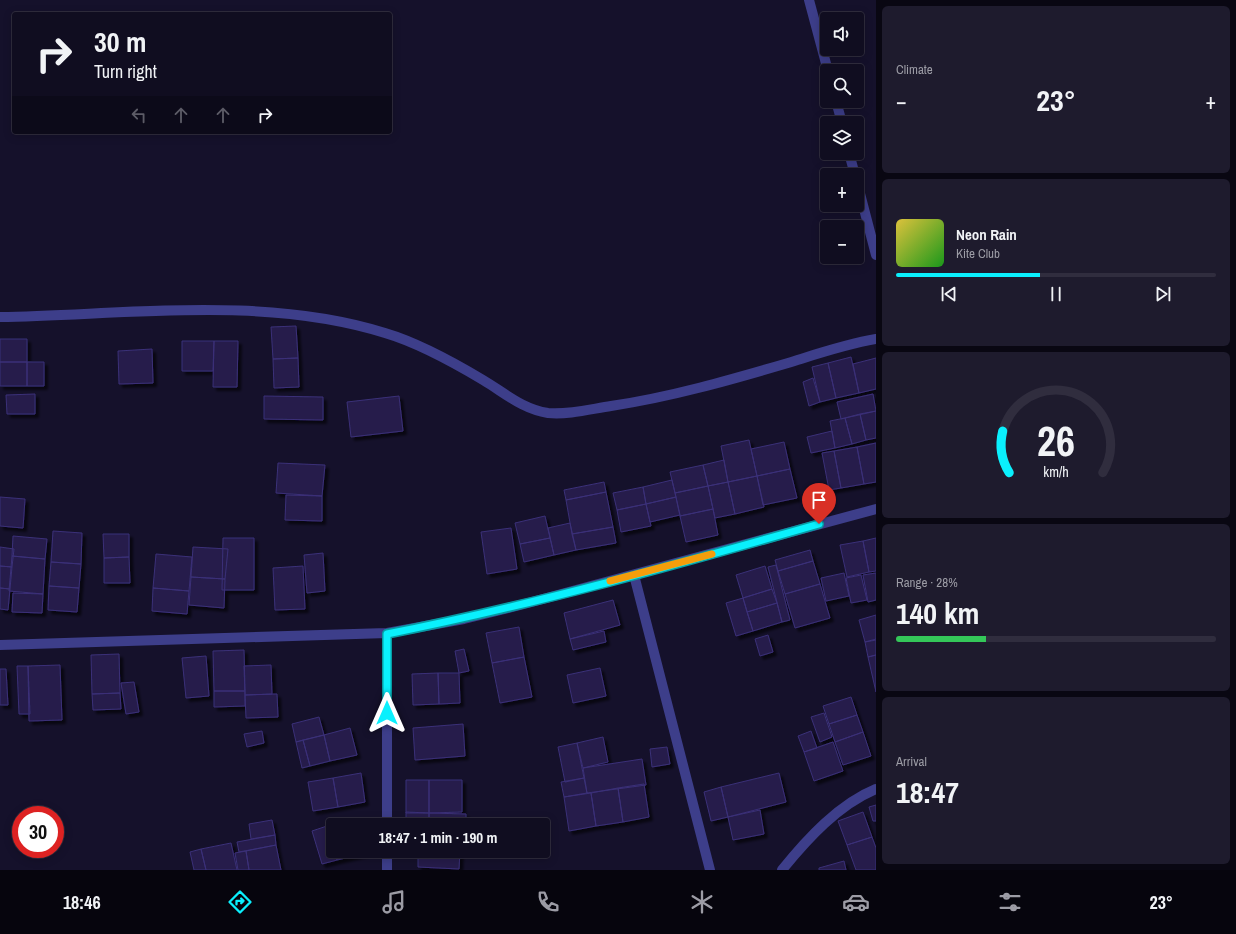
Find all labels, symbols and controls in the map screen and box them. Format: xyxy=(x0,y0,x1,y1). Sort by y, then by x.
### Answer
map controls xyxy=(820,12,864,264)
button: sound xyxy=(820,12,864,56)
text: 30 m xyxy=(94,23,146,61)
icon: right xyxy=(28,28,80,80)
text: Turn right xyxy=(94,59,157,84)
text: Climate xyxy=(896,61,933,78)
button: search xyxy=(820,64,864,108)
text: 23° xyxy=(1036,80,1076,120)
text: − xyxy=(896,86,907,116)
text: + xyxy=(1205,86,1216,116)
icon: left xyxy=(128,104,150,126)
icon: ahead xyxy=(170,104,192,126)
icon: ahead xyxy=(212,104,234,126)
icon: right xyxy=(254,104,276,126)
button: layers xyxy=(820,116,864,160)
button: + xyxy=(820,168,864,212)
button: − xyxy=(820,220,864,264)
text: Neon Rain xyxy=(956,224,1017,245)
text: Kite Club xyxy=(956,245,1000,262)
icon: previous xyxy=(938,283,960,305)
icon: pause xyxy=(1045,283,1067,305)
icon: next xyxy=(1152,283,1174,305)
text: 26 xyxy=(1037,413,1075,469)
text: km/h xyxy=(1043,462,1069,481)
pin xyxy=(802,483,836,524)
icon: arrive xyxy=(808,489,830,511)
text: Range · 28% xyxy=(896,574,958,591)
text: 140 km xyxy=(896,593,979,633)
position arrow xyxy=(366,692,408,734)
text: Arrival xyxy=(896,753,927,770)
text: 18:47 xyxy=(896,772,959,812)
speed limit sign: 30 xyxy=(12,806,64,858)
text: 18:47 · 1 min · 190 m xyxy=(379,827,497,848)
icon: directions xyxy=(226,888,254,916)
icon: music xyxy=(380,888,408,916)
icon: phone xyxy=(534,888,562,916)
icon: climate xyxy=(688,888,716,916)
icon: car xyxy=(842,888,870,916)
icon: filters xyxy=(996,888,1024,916)
text: 18:46 xyxy=(63,890,101,915)
text: 23° xyxy=(1149,890,1173,915)

